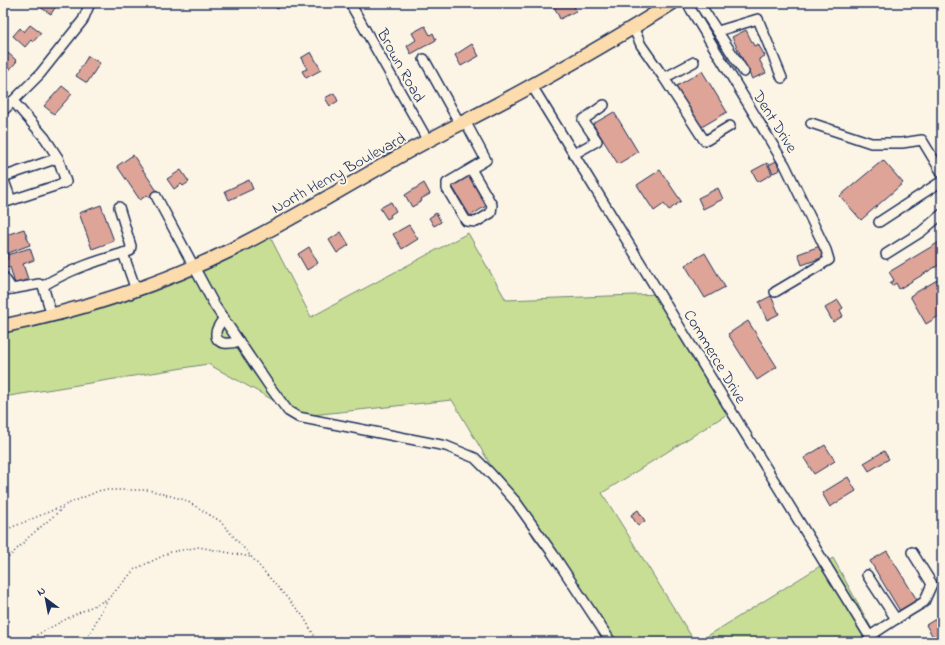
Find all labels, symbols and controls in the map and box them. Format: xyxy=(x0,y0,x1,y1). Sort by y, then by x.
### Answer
street label: Brown Road xyxy=(370,24,430,107)
street label: Dent Drive xyxy=(745,85,803,159)
street label: North Henry Boulevard xyxy=(268,127,410,221)
street label: Commerce Drive xyxy=(677,306,752,409)
north arrow xyxy=(26,579,66,619)
text: N xyxy=(34,583,49,600)

